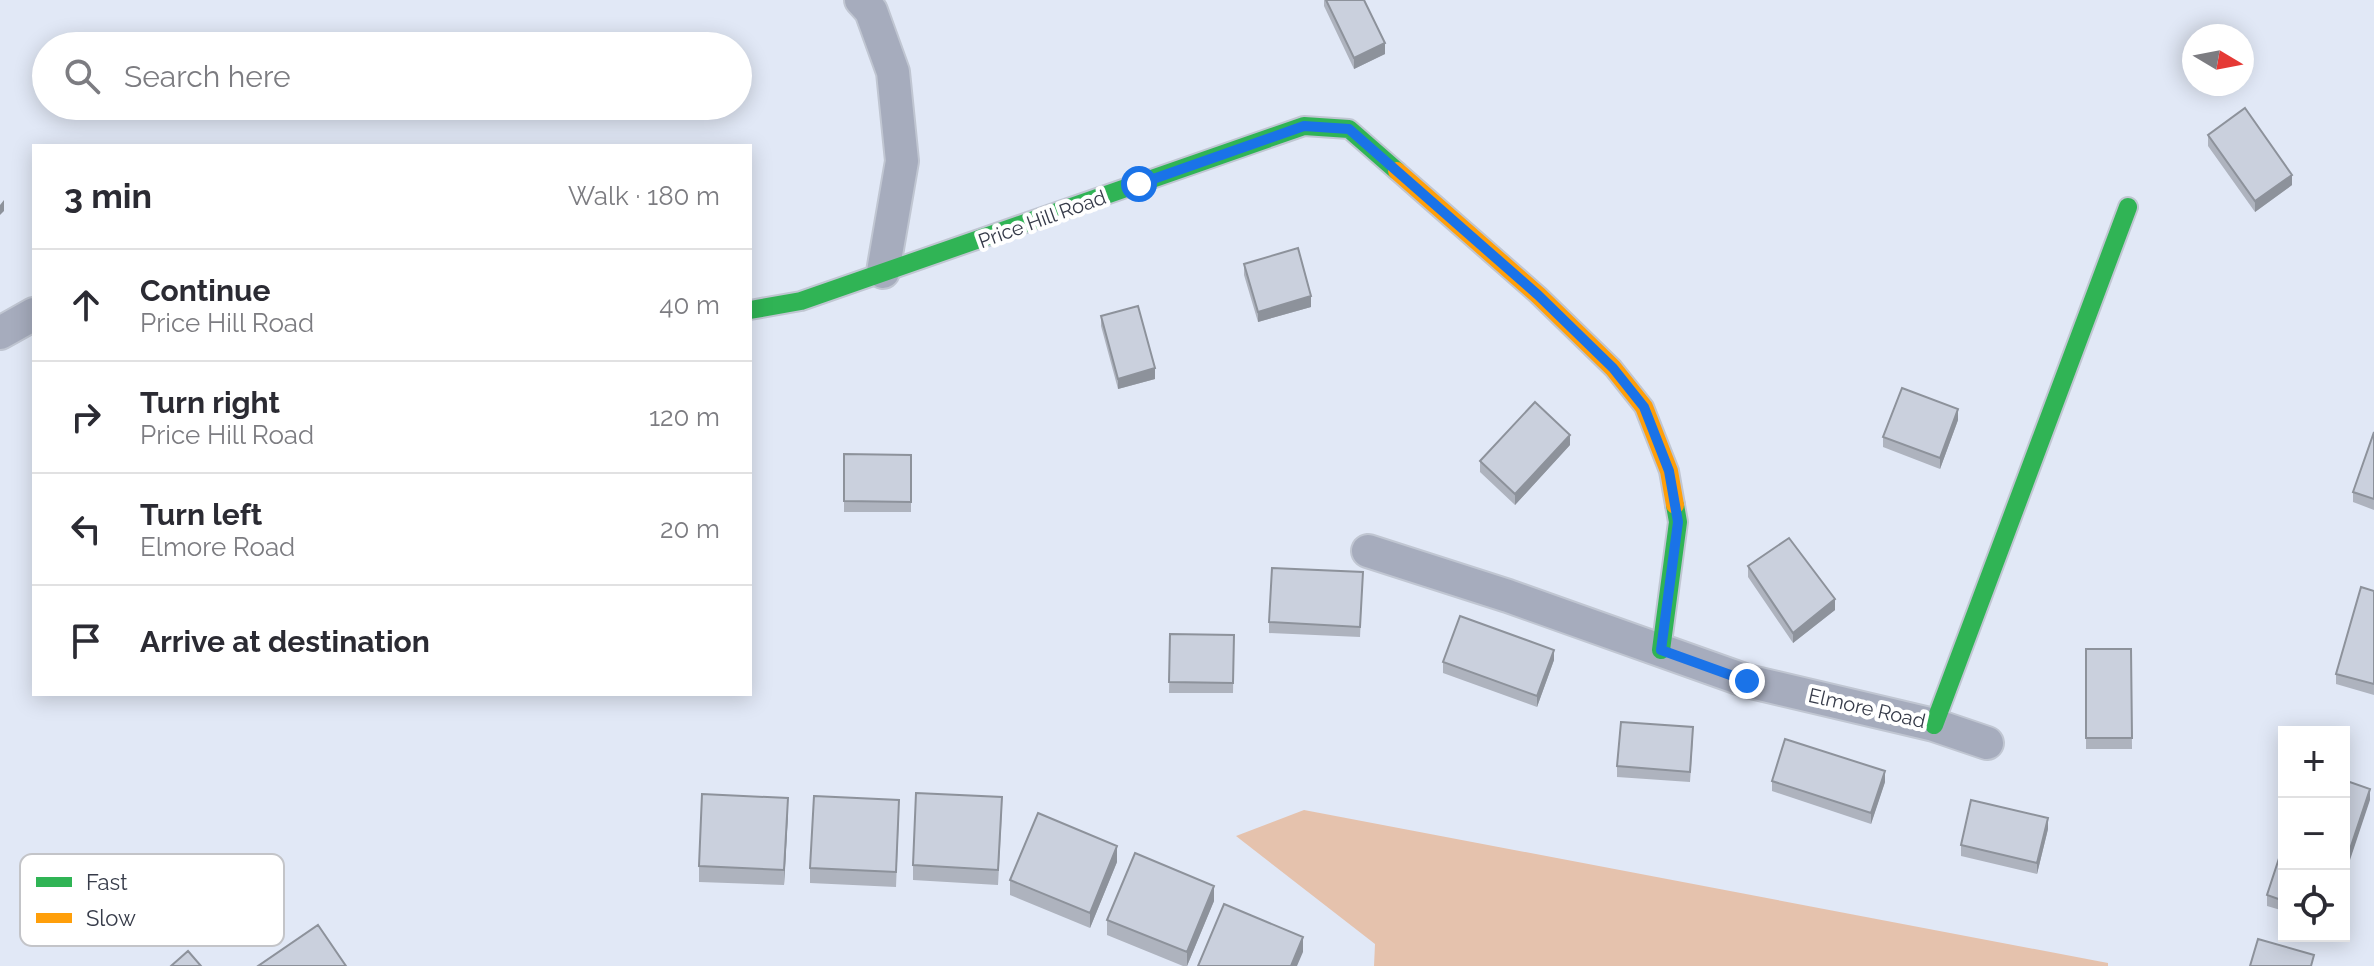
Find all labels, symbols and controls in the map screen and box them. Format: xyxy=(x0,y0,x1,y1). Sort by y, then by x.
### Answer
north arrow xyxy=(2182,24,2254,96)
search box xyxy=(32,32,752,120)
icon: search xyxy=(60,54,104,98)
text: Search here xyxy=(124,59,291,94)
route start xyxy=(1121,166,1157,202)
text: 3 min xyxy=(64,176,152,216)
text: Walk · 180 m xyxy=(568,181,720,211)
street label: Price Hill Road xyxy=(975,185,1109,253)
text: Continue xyxy=(140,273,271,308)
icon: ahead xyxy=(64,283,108,327)
text: 40 m xyxy=(659,290,720,320)
text: Price Hill Road xyxy=(140,308,314,338)
text: Turn right xyxy=(140,385,280,420)
icon: right xyxy=(64,395,108,439)
text: 120 m xyxy=(649,402,720,432)
text: Price Hill Road xyxy=(140,420,314,450)
text: Turn left xyxy=(140,497,262,532)
icon: left xyxy=(64,507,108,551)
text: 20 m xyxy=(660,514,720,544)
text: Elmore Road xyxy=(140,532,295,562)
icon: arrive xyxy=(64,619,108,663)
text: Arrive at destination xyxy=(140,624,430,659)
route end xyxy=(1729,663,1765,699)
street label: Elmore Road xyxy=(1806,683,1928,733)
map controls xyxy=(2278,726,2350,942)
button: + xyxy=(2278,726,2350,798)
button: − xyxy=(2278,798,2350,870)
legend xyxy=(20,854,284,946)
text: Fast xyxy=(86,869,128,895)
button: locate xyxy=(2278,870,2350,942)
text: Slow xyxy=(86,905,136,931)

